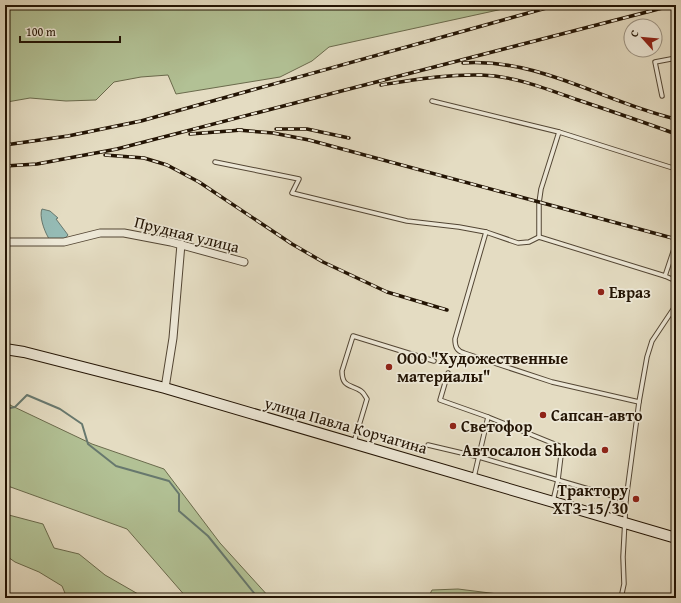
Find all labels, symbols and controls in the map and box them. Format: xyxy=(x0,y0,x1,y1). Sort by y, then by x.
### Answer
scale bar xyxy=(20,18,120,44)
north arrow xyxy=(623,18,663,58)
text: 100 m xyxy=(26,23,56,40)
text: С xyxy=(626,27,643,40)
street label: Прудная улица xyxy=(132,209,242,259)
place label: Евраз xyxy=(609,280,651,304)
marker: Евраз xyxy=(596,287,606,297)
place label: ООО "Художественные материалы" xyxy=(397,346,568,388)
marker: ООО "Художественные материалы" xyxy=(384,362,394,372)
street label: улица Павла Корчагина xyxy=(261,390,431,460)
place label: Сапсан-авто xyxy=(551,403,643,427)
marker: Сапсан-авто xyxy=(538,410,548,420)
place label: Светофор xyxy=(461,414,532,438)
marker: Светофор xyxy=(448,421,458,431)
place label: Автосалон Shkoda xyxy=(462,438,598,462)
marker: Автосалон Shkoda xyxy=(600,445,610,455)
place label: Трактору ХТЗ-15/30 xyxy=(553,478,629,520)
marker: Трактору ХТЗ-15/30 xyxy=(631,494,641,504)

